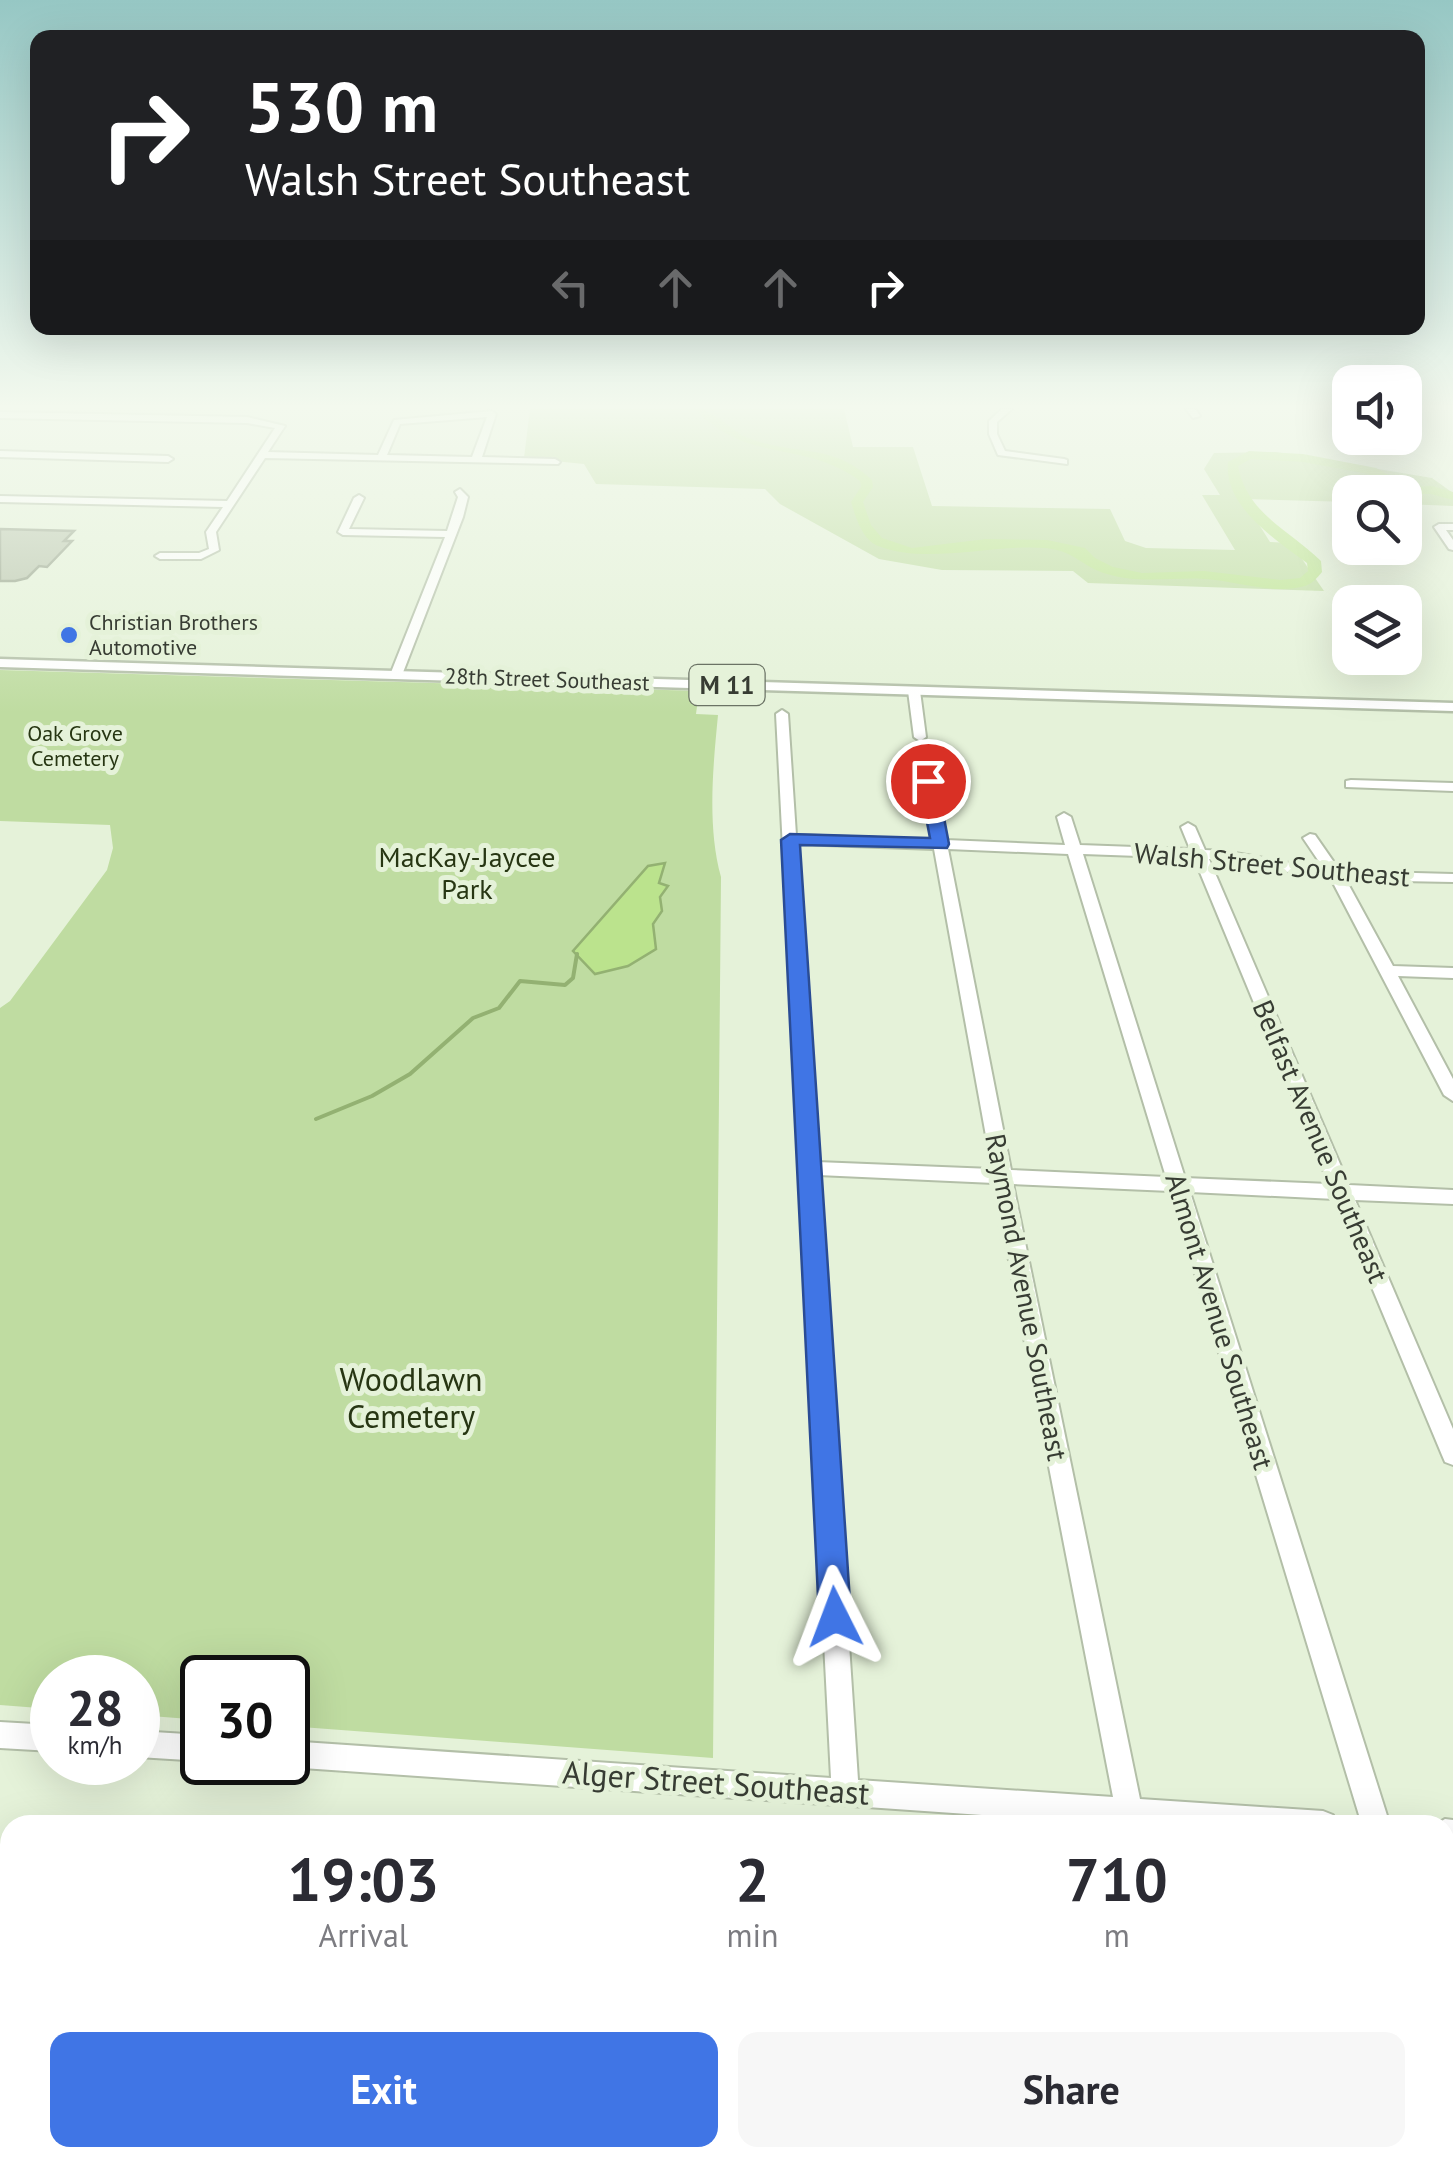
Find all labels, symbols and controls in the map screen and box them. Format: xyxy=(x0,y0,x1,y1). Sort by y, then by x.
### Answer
text: 530 m xyxy=(245,61,438,151)
icon: right xyxy=(80,70,210,200)
text: Walsh Street Southeast xyxy=(245,149,690,207)
icon: left xyxy=(543,260,598,315)
icon: ahead xyxy=(648,260,703,315)
icon: ahead xyxy=(753,260,808,315)
icon: right xyxy=(858,260,913,315)
map controls xyxy=(1332,365,1422,675)
button: sound xyxy=(1332,365,1422,455)
button: search xyxy=(1332,475,1422,565)
button: layers xyxy=(1332,585,1422,675)
place label: Christian Brothers Automotive xyxy=(89,608,258,661)
marker: Christian Brothers Automotive xyxy=(58,624,80,646)
street label: 28th Street Southeast xyxy=(444,661,650,697)
road number: M 11 xyxy=(690,665,764,705)
park label: Oak Grove Cemetery xyxy=(27,719,123,772)
pin xyxy=(886,739,971,824)
icon: arrive xyxy=(901,754,956,809)
street label: Walsh Street Southeast xyxy=(1132,834,1412,895)
park label: MacKay-Jaycee Park xyxy=(379,838,555,907)
street label: Belfast Avenue Southeast xyxy=(1245,994,1398,1288)
street label: Raymond Avenue Southeast xyxy=(977,1130,1077,1464)
street label: Almont Avenue Southeast xyxy=(1157,1168,1283,1474)
park label: Woodlawn Cemetery xyxy=(340,1358,482,1437)
position arrow xyxy=(783,1565,887,1669)
speed limit sign: 30 xyxy=(180,1655,310,1785)
text: 28 xyxy=(67,1675,123,1740)
text: km/h xyxy=(68,1729,122,1761)
street label: Alger Street Southeast xyxy=(561,1750,871,1814)
text: 19:03 xyxy=(287,1840,439,1918)
text: 2 xyxy=(736,1840,770,1918)
text: 710 xyxy=(1066,1840,1168,1918)
text: Arrival xyxy=(318,1914,408,1956)
text: min xyxy=(727,1914,779,1956)
text: m xyxy=(1104,1914,1130,1956)
button: Exit xyxy=(50,2032,718,2147)
button: Share xyxy=(738,2032,1405,2147)

